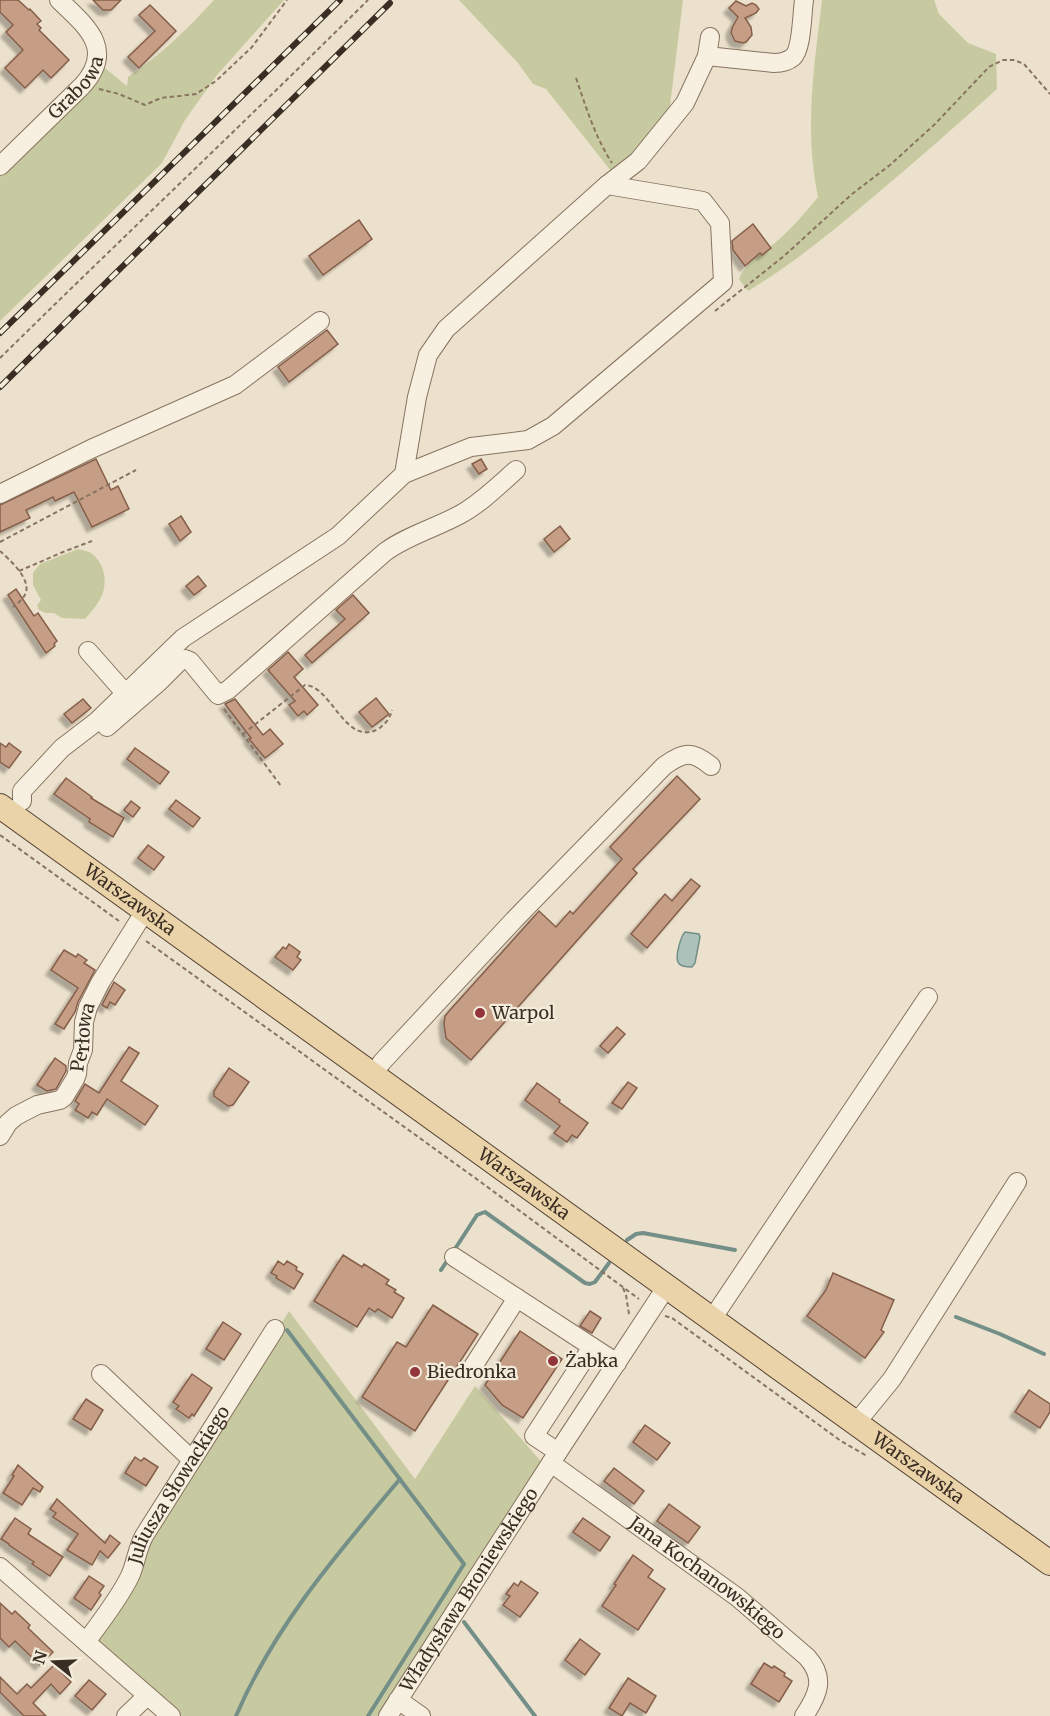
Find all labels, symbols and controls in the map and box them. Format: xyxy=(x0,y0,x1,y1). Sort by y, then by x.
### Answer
street label: Grabowa xyxy=(43,54,108,124)
street label: Warszawska xyxy=(79,858,181,940)
street label: Perłowa xyxy=(65,1000,100,1073)
place label: Warpol xyxy=(491,1001,555,1024)
marker: Warpol xyxy=(473,1006,487,1020)
street label: Warszawska xyxy=(473,1142,575,1225)
place label: Żabka xyxy=(565,1349,618,1372)
marker: Żabka xyxy=(546,1354,560,1368)
place label: Biedronka xyxy=(427,1360,517,1383)
marker: Biedronka xyxy=(408,1365,422,1379)
street label: Juliusza Słowackiego xyxy=(123,1401,235,1568)
street label: Warszawska xyxy=(867,1426,969,1509)
street label: Władysława Broniewskiego xyxy=(394,1483,543,1697)
street label: Jana Kochanowskiego xyxy=(624,1511,790,1644)
north arrow xyxy=(24,1632,84,1692)
text: N xyxy=(28,1648,51,1666)

